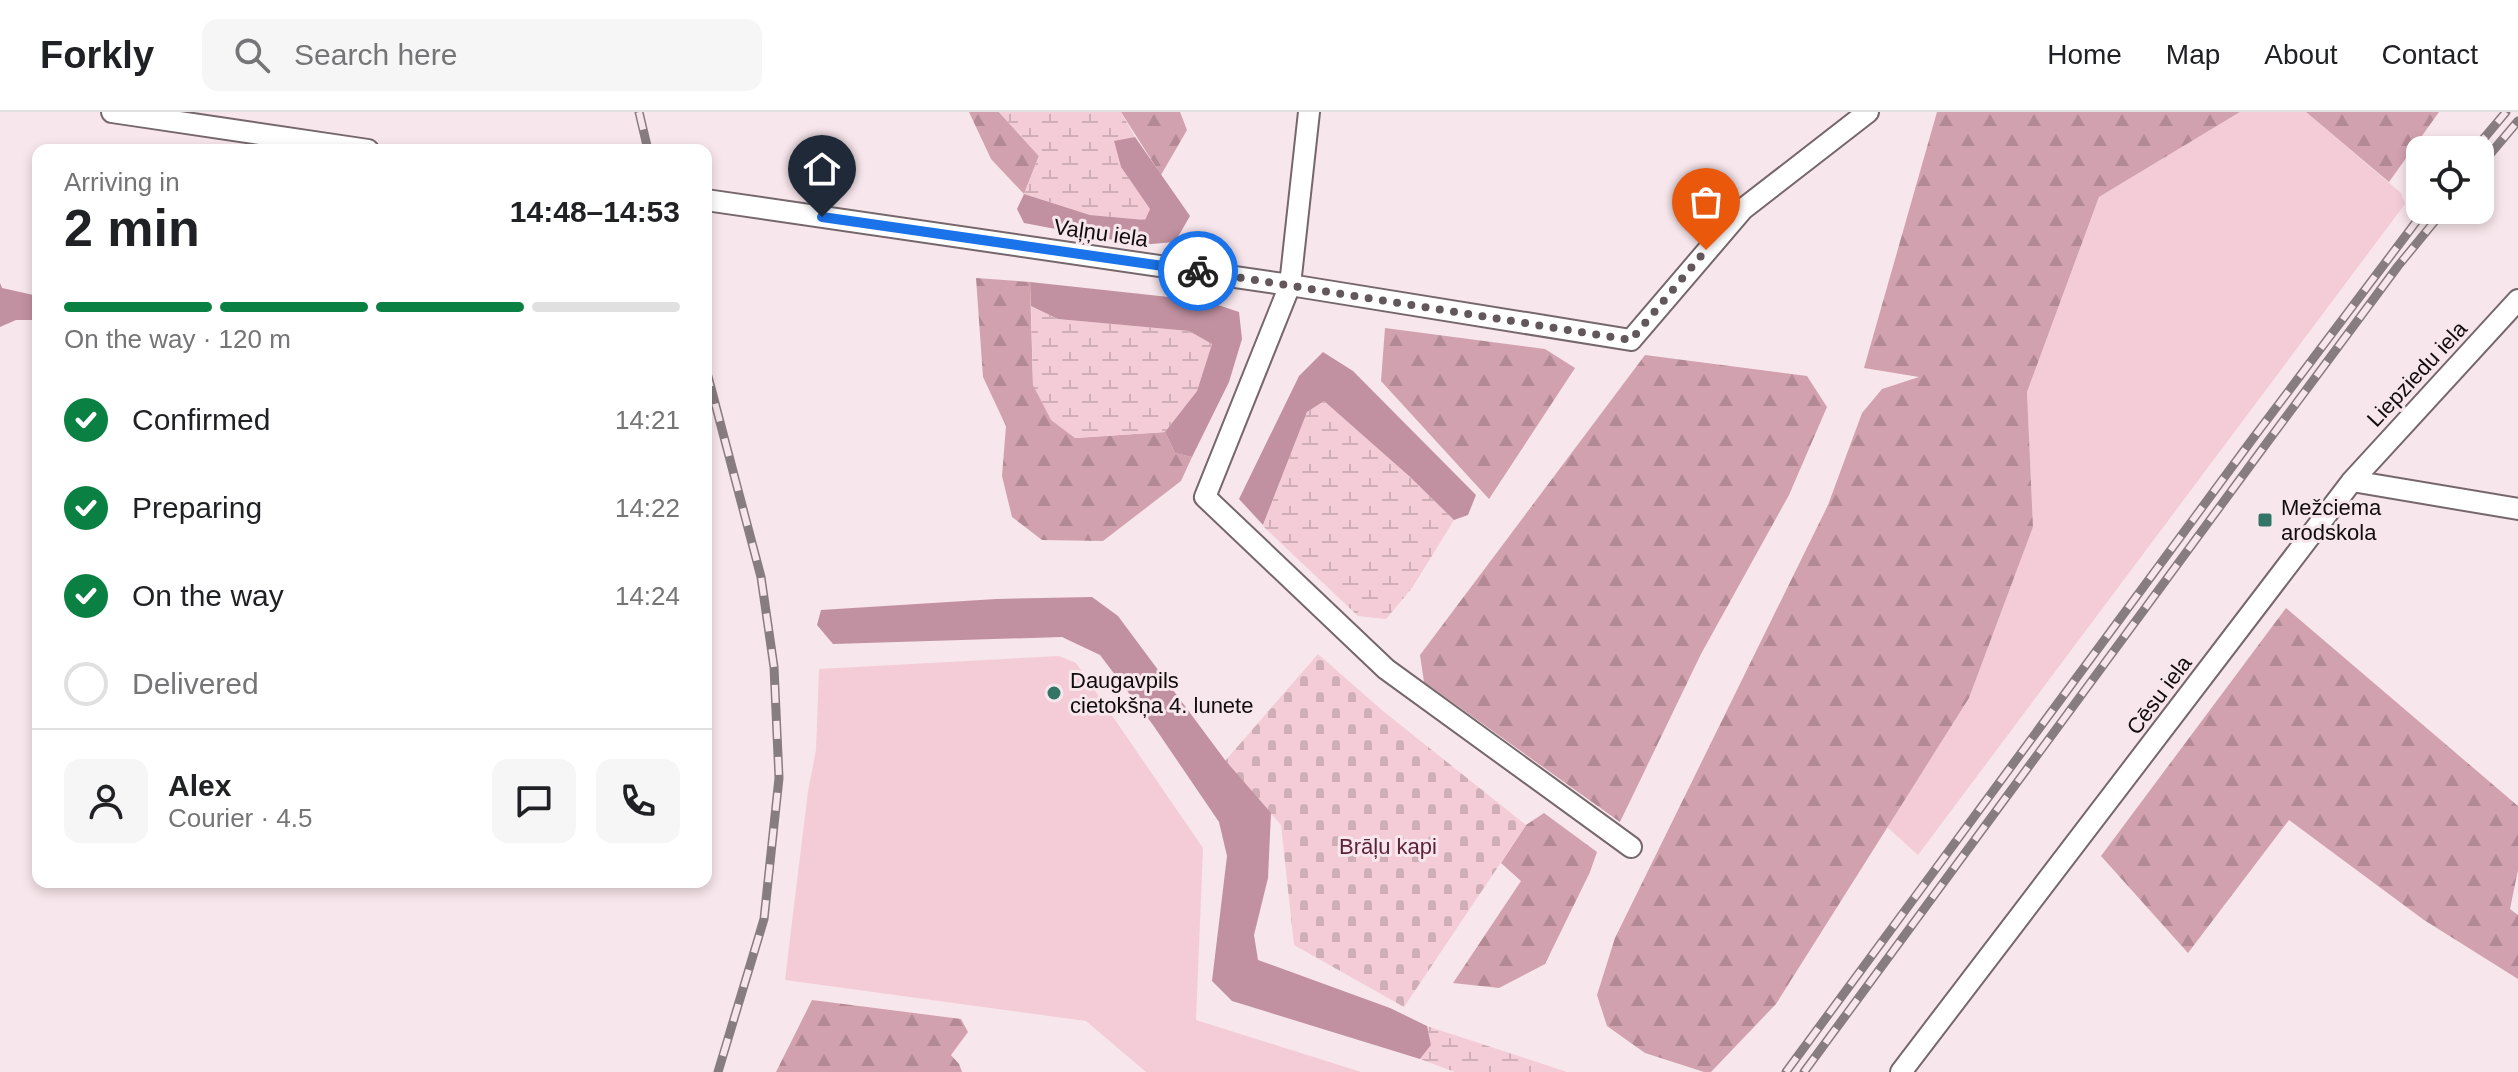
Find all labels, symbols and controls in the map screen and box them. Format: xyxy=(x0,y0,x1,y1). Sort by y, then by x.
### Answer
search box xyxy=(202,19,762,91)
icon: search xyxy=(230,33,274,77)
text: Forkly xyxy=(40,34,154,76)
text: Search here xyxy=(294,38,457,71)
text: Home xyxy=(2047,39,2122,70)
text: Map xyxy=(2166,39,2220,70)
text: About xyxy=(2264,39,2338,70)
text: Contact xyxy=(2382,39,2478,70)
pin xyxy=(788,135,856,217)
map controls xyxy=(2406,136,2494,224)
button: locate xyxy=(2406,136,2494,224)
icon: home xyxy=(800,147,844,191)
text: Arriving in xyxy=(64,167,180,197)
pin xyxy=(1672,168,1740,250)
icon: bag xyxy=(1684,180,1728,224)
text: 14:48–14:53 xyxy=(510,195,680,228)
text: 2 min xyxy=(64,199,200,257)
street label: Vaļņu iela xyxy=(1052,214,1151,252)
courier xyxy=(1158,231,1238,311)
icon: bike xyxy=(1176,249,1220,293)
street label: Liepziedu iela xyxy=(2362,316,2473,432)
text: On the way · 120 m xyxy=(64,324,291,354)
icon: check xyxy=(64,398,108,442)
text: Confirmed xyxy=(132,403,270,436)
text: 14:21 xyxy=(615,405,680,435)
icon: check xyxy=(64,486,108,530)
text: Preparing xyxy=(132,491,262,524)
text: 14:22 xyxy=(615,493,680,523)
place label: Mežciema arodskola xyxy=(2281,495,2382,545)
marker: Mežciema arodskola xyxy=(2256,511,2274,529)
icon: check xyxy=(64,574,108,618)
text: On the way xyxy=(132,579,284,612)
text: 14:24 xyxy=(615,581,680,611)
street label: Cēsu iela xyxy=(2121,650,2197,739)
text: Delivered xyxy=(132,667,259,700)
place label: Daugavpils cietokšņa 4. lunete xyxy=(1070,668,1253,718)
marker: Daugavpils cietokšņa 4. lunete xyxy=(1045,684,1063,702)
button: person xyxy=(64,759,148,843)
button: chat xyxy=(492,759,576,843)
button: phone xyxy=(596,759,680,843)
text: Alex xyxy=(168,769,231,802)
text: Courier · 4.5 xyxy=(168,803,313,833)
park label: Brāļu kapi xyxy=(1339,834,1437,859)

